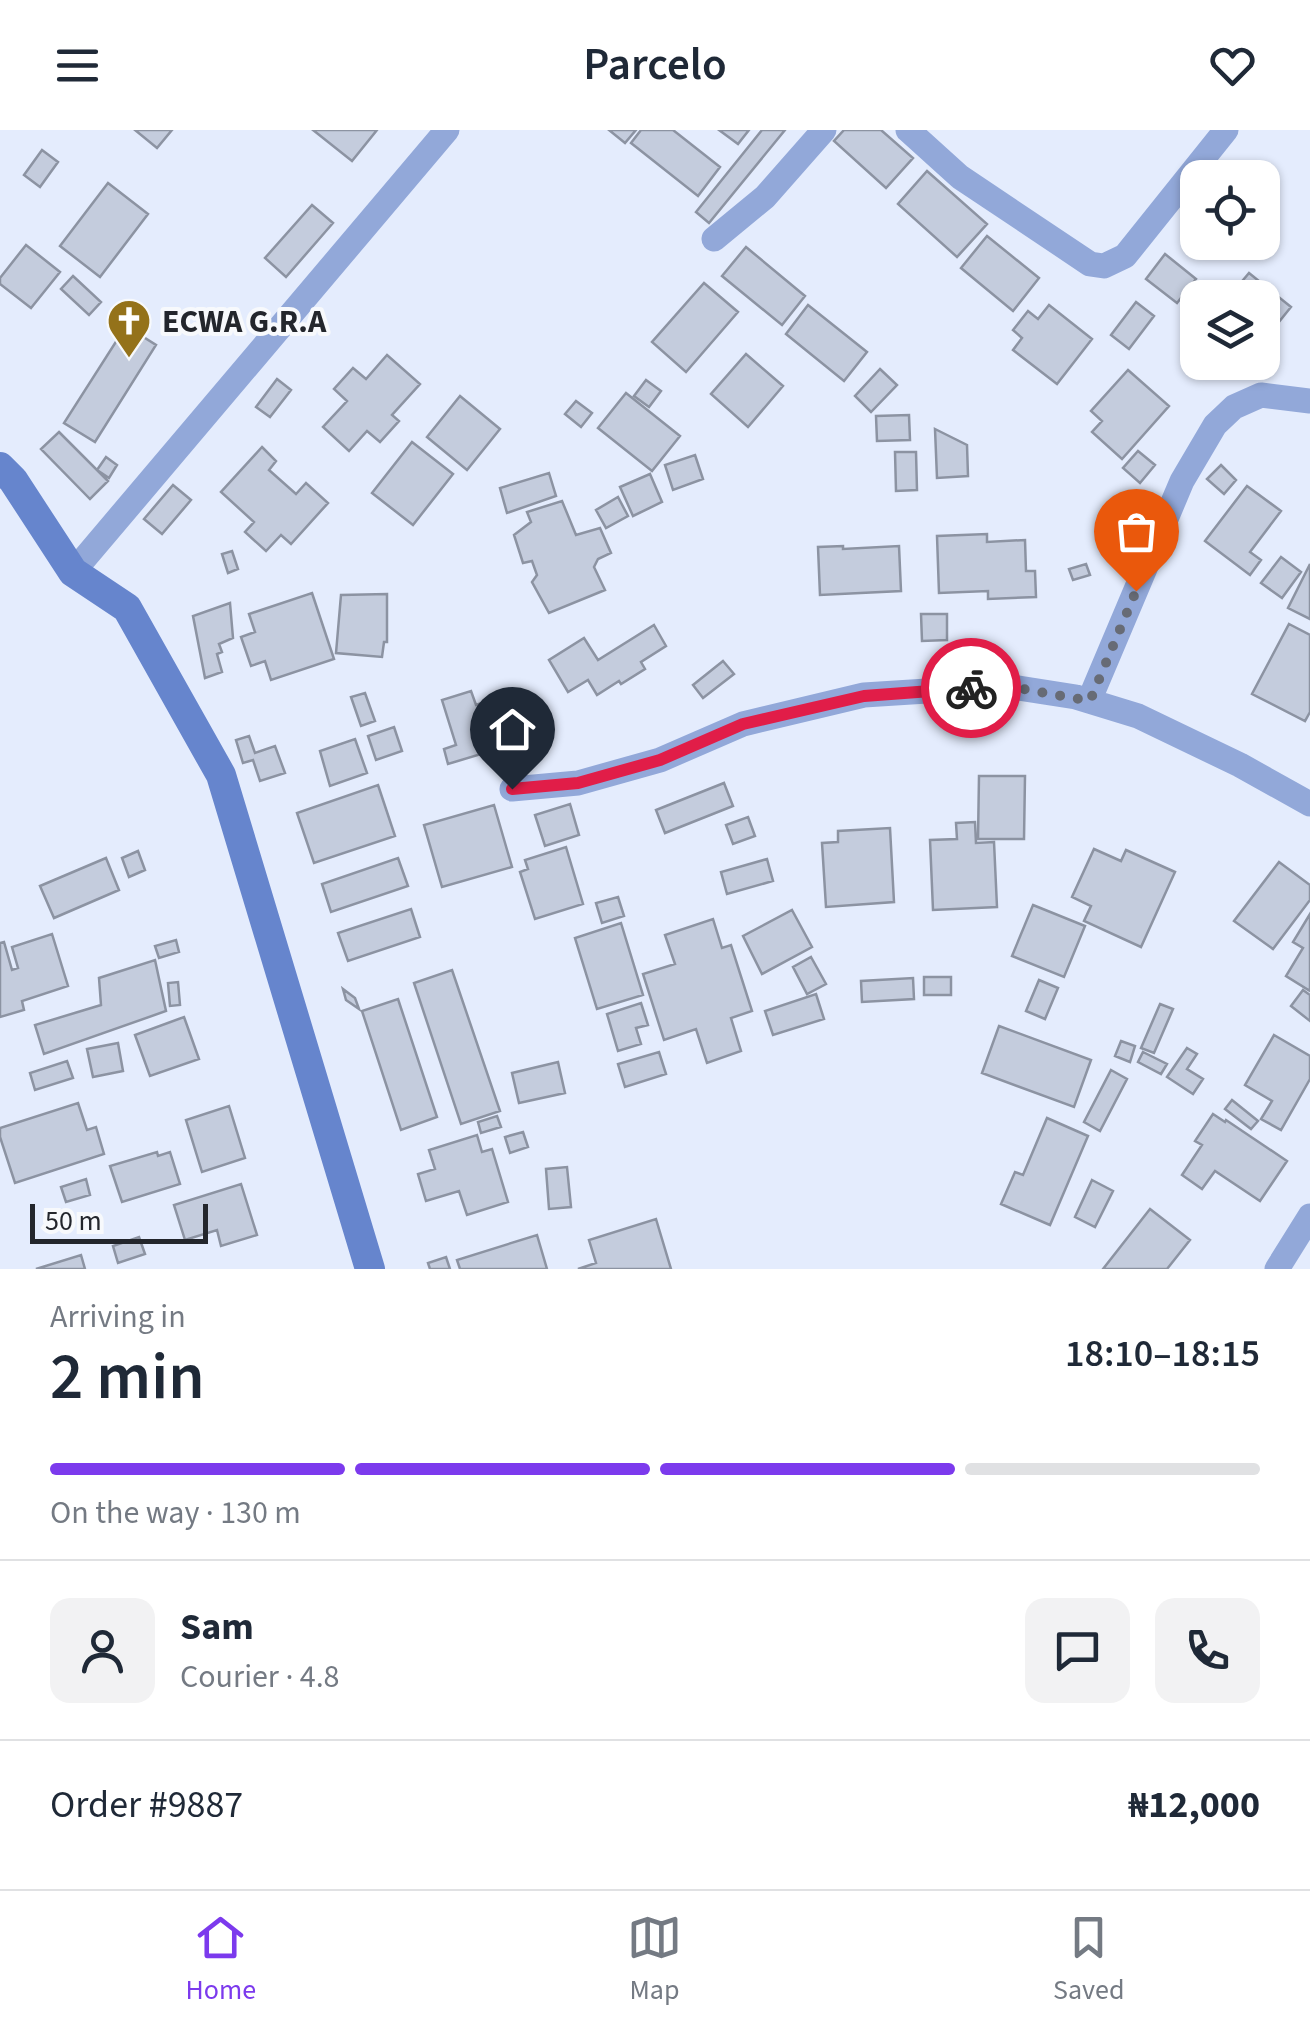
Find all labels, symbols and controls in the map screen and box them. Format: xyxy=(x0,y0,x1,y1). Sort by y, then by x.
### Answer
text: Parcelo xyxy=(583,33,727,97)
icon: menu xyxy=(50,38,105,93)
icon: heart xyxy=(1205,38,1260,93)
map controls xyxy=(1180,160,1280,380)
button: locate xyxy=(1180,160,1280,260)
button: layers xyxy=(1180,280,1280,380)
church icon: ECWA G.R.A xyxy=(106,298,152,359)
place label: ECWA G.R.A xyxy=(162,299,327,345)
pin xyxy=(1094,489,1179,592)
icon: bag xyxy=(1109,504,1164,559)
courier xyxy=(921,638,1021,738)
icon: bike xyxy=(944,661,999,716)
pin xyxy=(470,687,555,790)
icon: home xyxy=(485,702,540,757)
scale bar xyxy=(30,1199,208,1244)
text: 50 m xyxy=(45,1201,102,1241)
text: Arriving in xyxy=(50,1294,186,1340)
text: 18:10–18:15 xyxy=(1065,1327,1260,1381)
text: 2 min xyxy=(50,1331,205,1424)
text: On the way · 130 m xyxy=(50,1490,301,1536)
button: person xyxy=(50,1598,155,1703)
button: chat xyxy=(1025,1598,1130,1703)
button: phone xyxy=(1155,1598,1260,1703)
text: Sam xyxy=(180,1600,254,1654)
text: Courier · 4.8 xyxy=(180,1654,340,1700)
text: Order #9887 xyxy=(50,1778,243,1832)
text: ₦12,000 xyxy=(1128,1778,1260,1832)
tab: Home xyxy=(185,1910,256,2010)
tab: Map xyxy=(627,1910,682,2010)
tab: Saved xyxy=(1053,1910,1124,2010)

